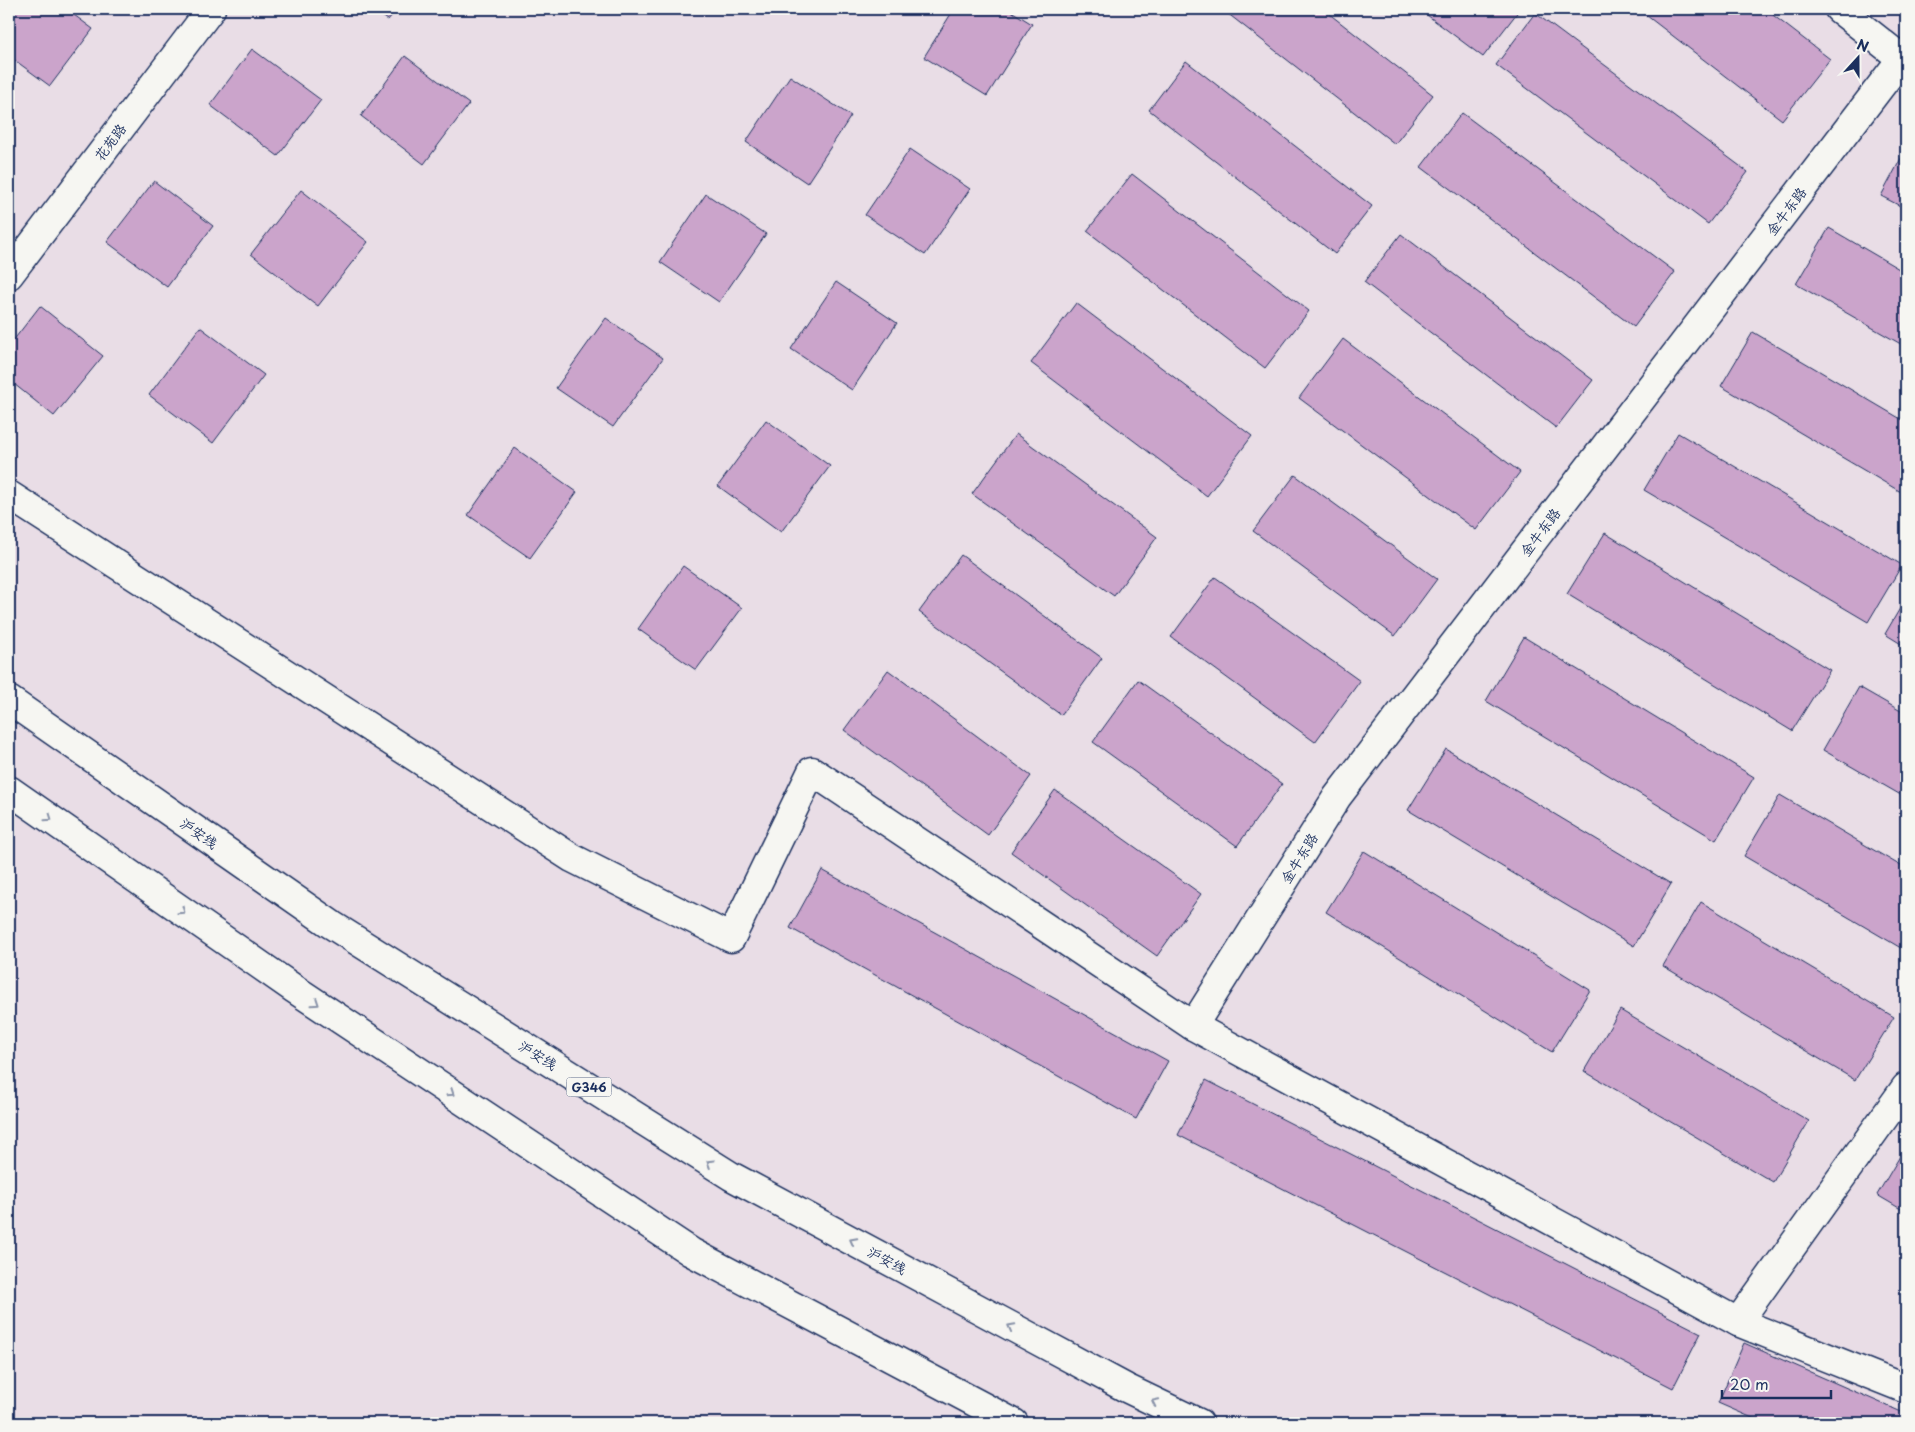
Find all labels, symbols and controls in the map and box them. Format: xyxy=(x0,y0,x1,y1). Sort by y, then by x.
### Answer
north arrow xyxy=(1832,32,1882,82)
text: N xyxy=(1854,34,1872,57)
street label: 花苑路 xyxy=(89,119,131,165)
street label: 金牛东路 xyxy=(1761,182,1811,240)
street label: 金牛东路 xyxy=(1515,503,1565,561)
one-way arrow xyxy=(43,812,53,821)
street label: 沪安线 xyxy=(176,812,222,854)
street label: 金牛东路 xyxy=(1275,829,1323,887)
one-way arrow xyxy=(176,905,186,914)
one-way arrow xyxy=(310,997,320,1006)
street label: 沪安线 xyxy=(515,1035,561,1075)
road number: G346 xyxy=(566,1078,612,1096)
one-way arrow xyxy=(446,1087,455,1096)
one-way arrow xyxy=(707,1160,716,1169)
one-way arrow xyxy=(849,1238,858,1248)
street label: 沪安线 xyxy=(864,1241,910,1279)
one-way arrow xyxy=(1008,1323,1017,1333)
scale bar xyxy=(1722,1367,1831,1399)
text: 20 m xyxy=(1730,1372,1769,1395)
one-way arrow xyxy=(1151,1398,1160,1408)

